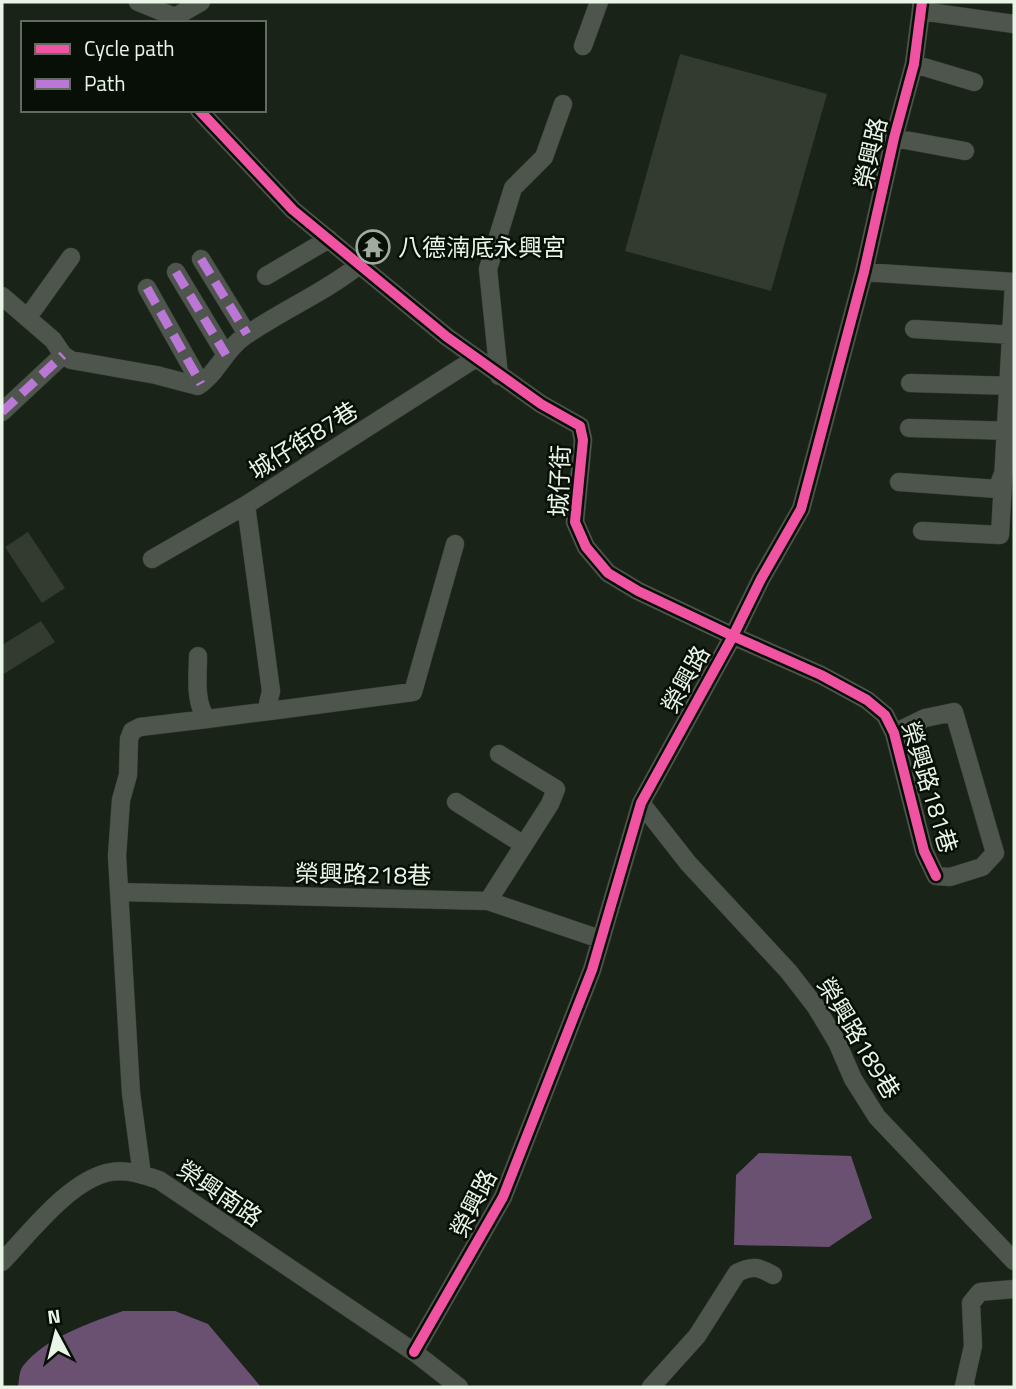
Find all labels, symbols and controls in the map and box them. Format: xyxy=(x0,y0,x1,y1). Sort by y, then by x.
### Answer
legend xyxy=(21,21,266,112)
text: Cycle path xyxy=(84,32,175,64)
text: Path xyxy=(84,67,126,99)
street label: 榮興路 xyxy=(844,114,896,192)
temple icon: 八德湳底永興宮 xyxy=(354,228,392,266)
place label: 八德湳底永興宮 xyxy=(398,229,566,265)
street label: 城仔街87巷 xyxy=(241,392,365,488)
street label: 城仔街 xyxy=(540,444,578,518)
street label: 榮興路 xyxy=(652,639,718,719)
street label: 榮興路181巷 xyxy=(893,717,967,857)
street label: 榮興路218巷 xyxy=(295,855,431,893)
street label: 榮興路189巷 xyxy=(808,970,910,1106)
street label: 榮興南路 xyxy=(170,1151,270,1235)
street label: 榮興路 xyxy=(441,1163,505,1243)
north arrow xyxy=(21,1298,91,1368)
text: N xyxy=(46,1300,62,1331)

